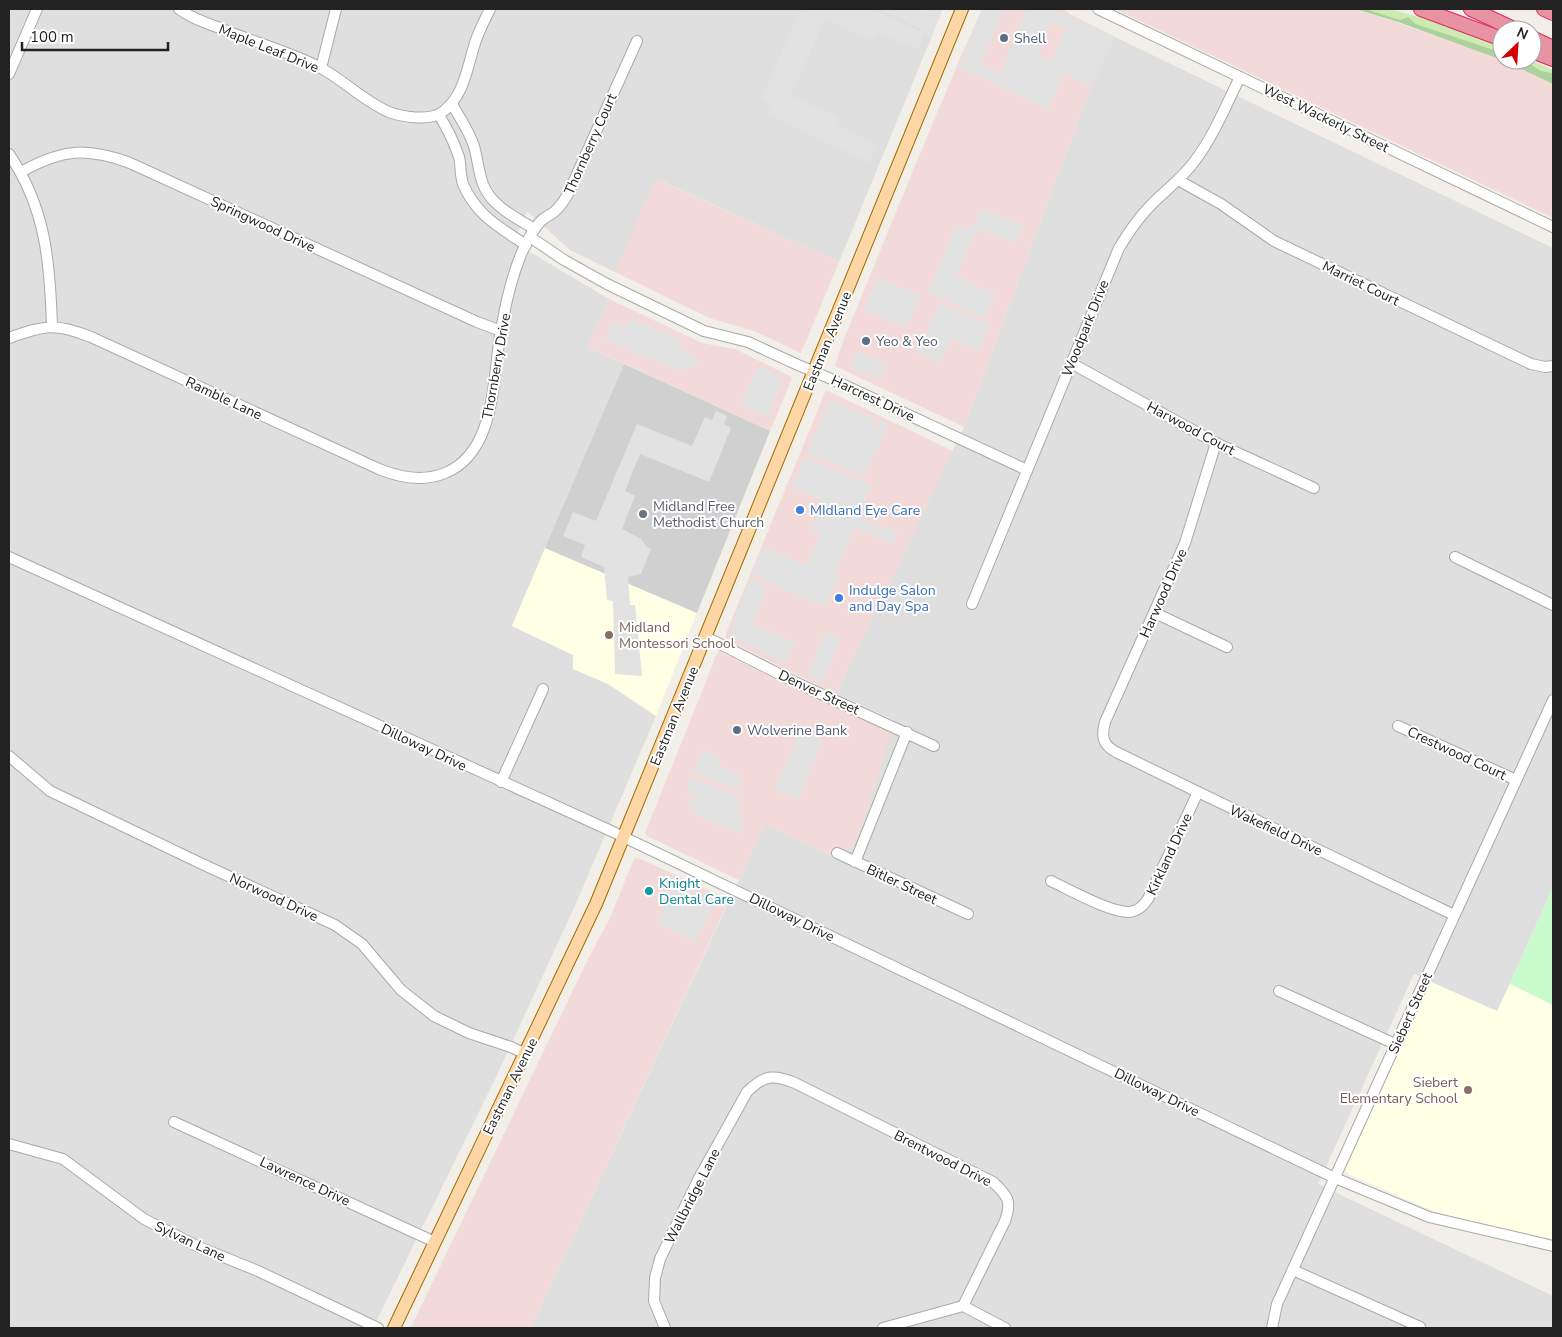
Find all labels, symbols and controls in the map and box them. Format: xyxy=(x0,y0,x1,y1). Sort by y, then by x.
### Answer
scale bar xyxy=(22,20,169,52)
street label: Maple Leaf Drive xyxy=(216,20,322,77)
north arrow xyxy=(1492,20,1542,70)
text: N xyxy=(1514,23,1531,44)
text: 100 m xyxy=(30,27,74,47)
place label: Shell xyxy=(1014,29,1047,48)
marker: Shell xyxy=(998,32,1010,44)
street label: West Wackerly Street xyxy=(1260,80,1392,157)
street label: Thornberry Court xyxy=(560,91,621,198)
street label: Springwood Drive xyxy=(207,192,318,257)
street label: Marriet Court xyxy=(1319,257,1403,310)
street label: Woodpark Drive xyxy=(1057,277,1114,379)
street label: Eastman Avenue xyxy=(799,289,856,394)
street label: Thornberry Drive xyxy=(478,312,515,421)
place label: Yeo & Yeo xyxy=(875,332,938,351)
marker: Yeo & Yeo xyxy=(860,335,872,347)
street label: Harcrest Drive xyxy=(828,371,918,426)
street label: Ramble Lane xyxy=(182,372,265,424)
street label: Harwood Court xyxy=(1143,397,1238,460)
place label: Midland Free Methodist Church xyxy=(653,497,764,532)
place label: MIdland Eye Care xyxy=(810,501,920,520)
marker: MIdland Eye Care xyxy=(794,504,806,516)
marker: Midland Free Methodist Church xyxy=(637,508,649,520)
street label: Harwood Drive xyxy=(1135,546,1192,641)
place label: Indulge Salon and Day Spa xyxy=(849,581,936,616)
marker: Indulge Salon and Day Spa xyxy=(833,592,845,604)
place label: Midland Montessori School xyxy=(619,618,736,653)
marker: Midland Montessori School xyxy=(603,629,615,641)
street label: Eastman Avenue xyxy=(646,664,703,769)
street label: Denver Street xyxy=(775,665,862,720)
street label: Dilloway Drive xyxy=(378,719,470,776)
place label: Wolverine Bank xyxy=(747,721,848,740)
street label: Crestwood Court xyxy=(1404,722,1510,785)
marker: Wolverine Bank xyxy=(731,724,743,736)
street label: Wakefield Drive xyxy=(1226,801,1325,860)
street label: Kirkland Drive xyxy=(1142,810,1197,898)
street label: Bitler Street xyxy=(863,860,940,909)
street label: Norwood Drive xyxy=(226,869,321,926)
place label: Knight Dental Care xyxy=(659,874,734,909)
marker: Knight Dental Care xyxy=(643,885,655,897)
street label: Dilloway Drive xyxy=(746,889,838,946)
street label: Siebert Street xyxy=(1384,970,1437,1057)
street label: Eastman Avenue xyxy=(479,1035,542,1138)
street label: Dilloway Drive xyxy=(1111,1064,1203,1121)
place label: Siebert Elementary School xyxy=(1340,1073,1459,1108)
marker: Siebert Elementary School xyxy=(1462,1084,1474,1096)
street label: Brentwood Drive xyxy=(891,1126,995,1191)
street label: Wallbridge Lane xyxy=(660,1145,725,1247)
street label: Lawrence Drive xyxy=(257,1152,353,1211)
street label: Sylvan Lane xyxy=(151,1217,228,1266)

